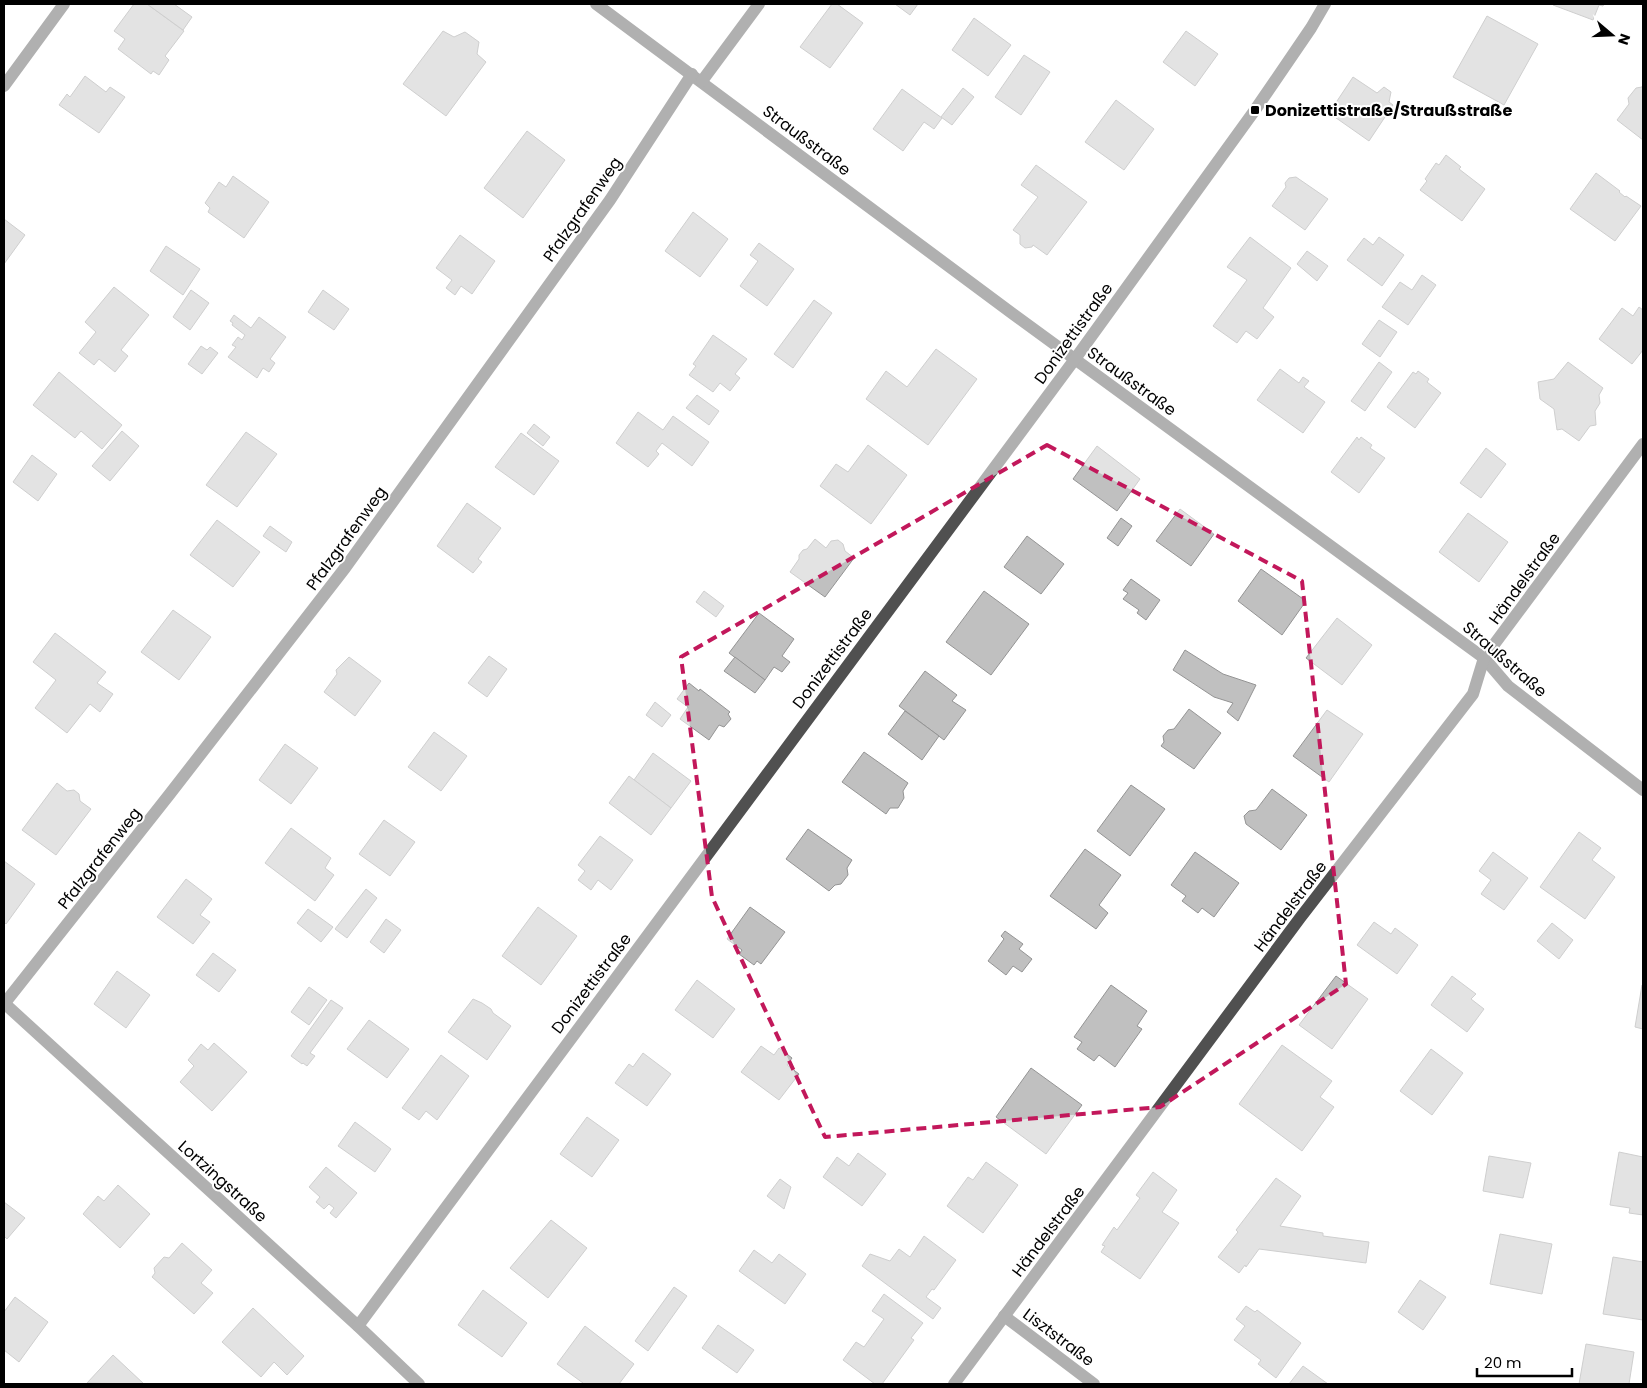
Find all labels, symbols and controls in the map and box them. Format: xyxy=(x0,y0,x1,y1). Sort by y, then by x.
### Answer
north arrow xyxy=(1587,10,1637,60)
text: N xyxy=(1613,31,1635,47)
place label: Donizettistraße/Straußstraße xyxy=(1265,99,1513,122)
street label: Straußstraße xyxy=(758,100,856,181)
marker: Donizettistraße/Straußstraße xyxy=(1249,104,1261,116)
street label: Pfalzgrafenweg xyxy=(538,152,627,266)
street label: Donizettistraße xyxy=(1029,278,1118,389)
street label: Straußstraße xyxy=(1083,341,1181,422)
street label: Pfalzgrafenweg xyxy=(301,482,392,595)
street label: Händelstraße xyxy=(1483,528,1566,629)
street label: Donizettistraße xyxy=(787,603,878,713)
street label: Straußstraße xyxy=(1458,616,1552,703)
street label: Pfalzgrafenweg xyxy=(52,803,146,914)
street label: Händelstraße xyxy=(1249,856,1332,957)
street label: Donizettistraße xyxy=(546,928,637,1038)
street label: Lortzingstraße xyxy=(173,1135,272,1228)
street label: Händelstraße xyxy=(1007,1181,1090,1282)
street label: Lisztstraße xyxy=(1018,1303,1099,1372)
scale bar xyxy=(1477,1346,1572,1378)
text: 20 m xyxy=(1484,1352,1522,1373)

